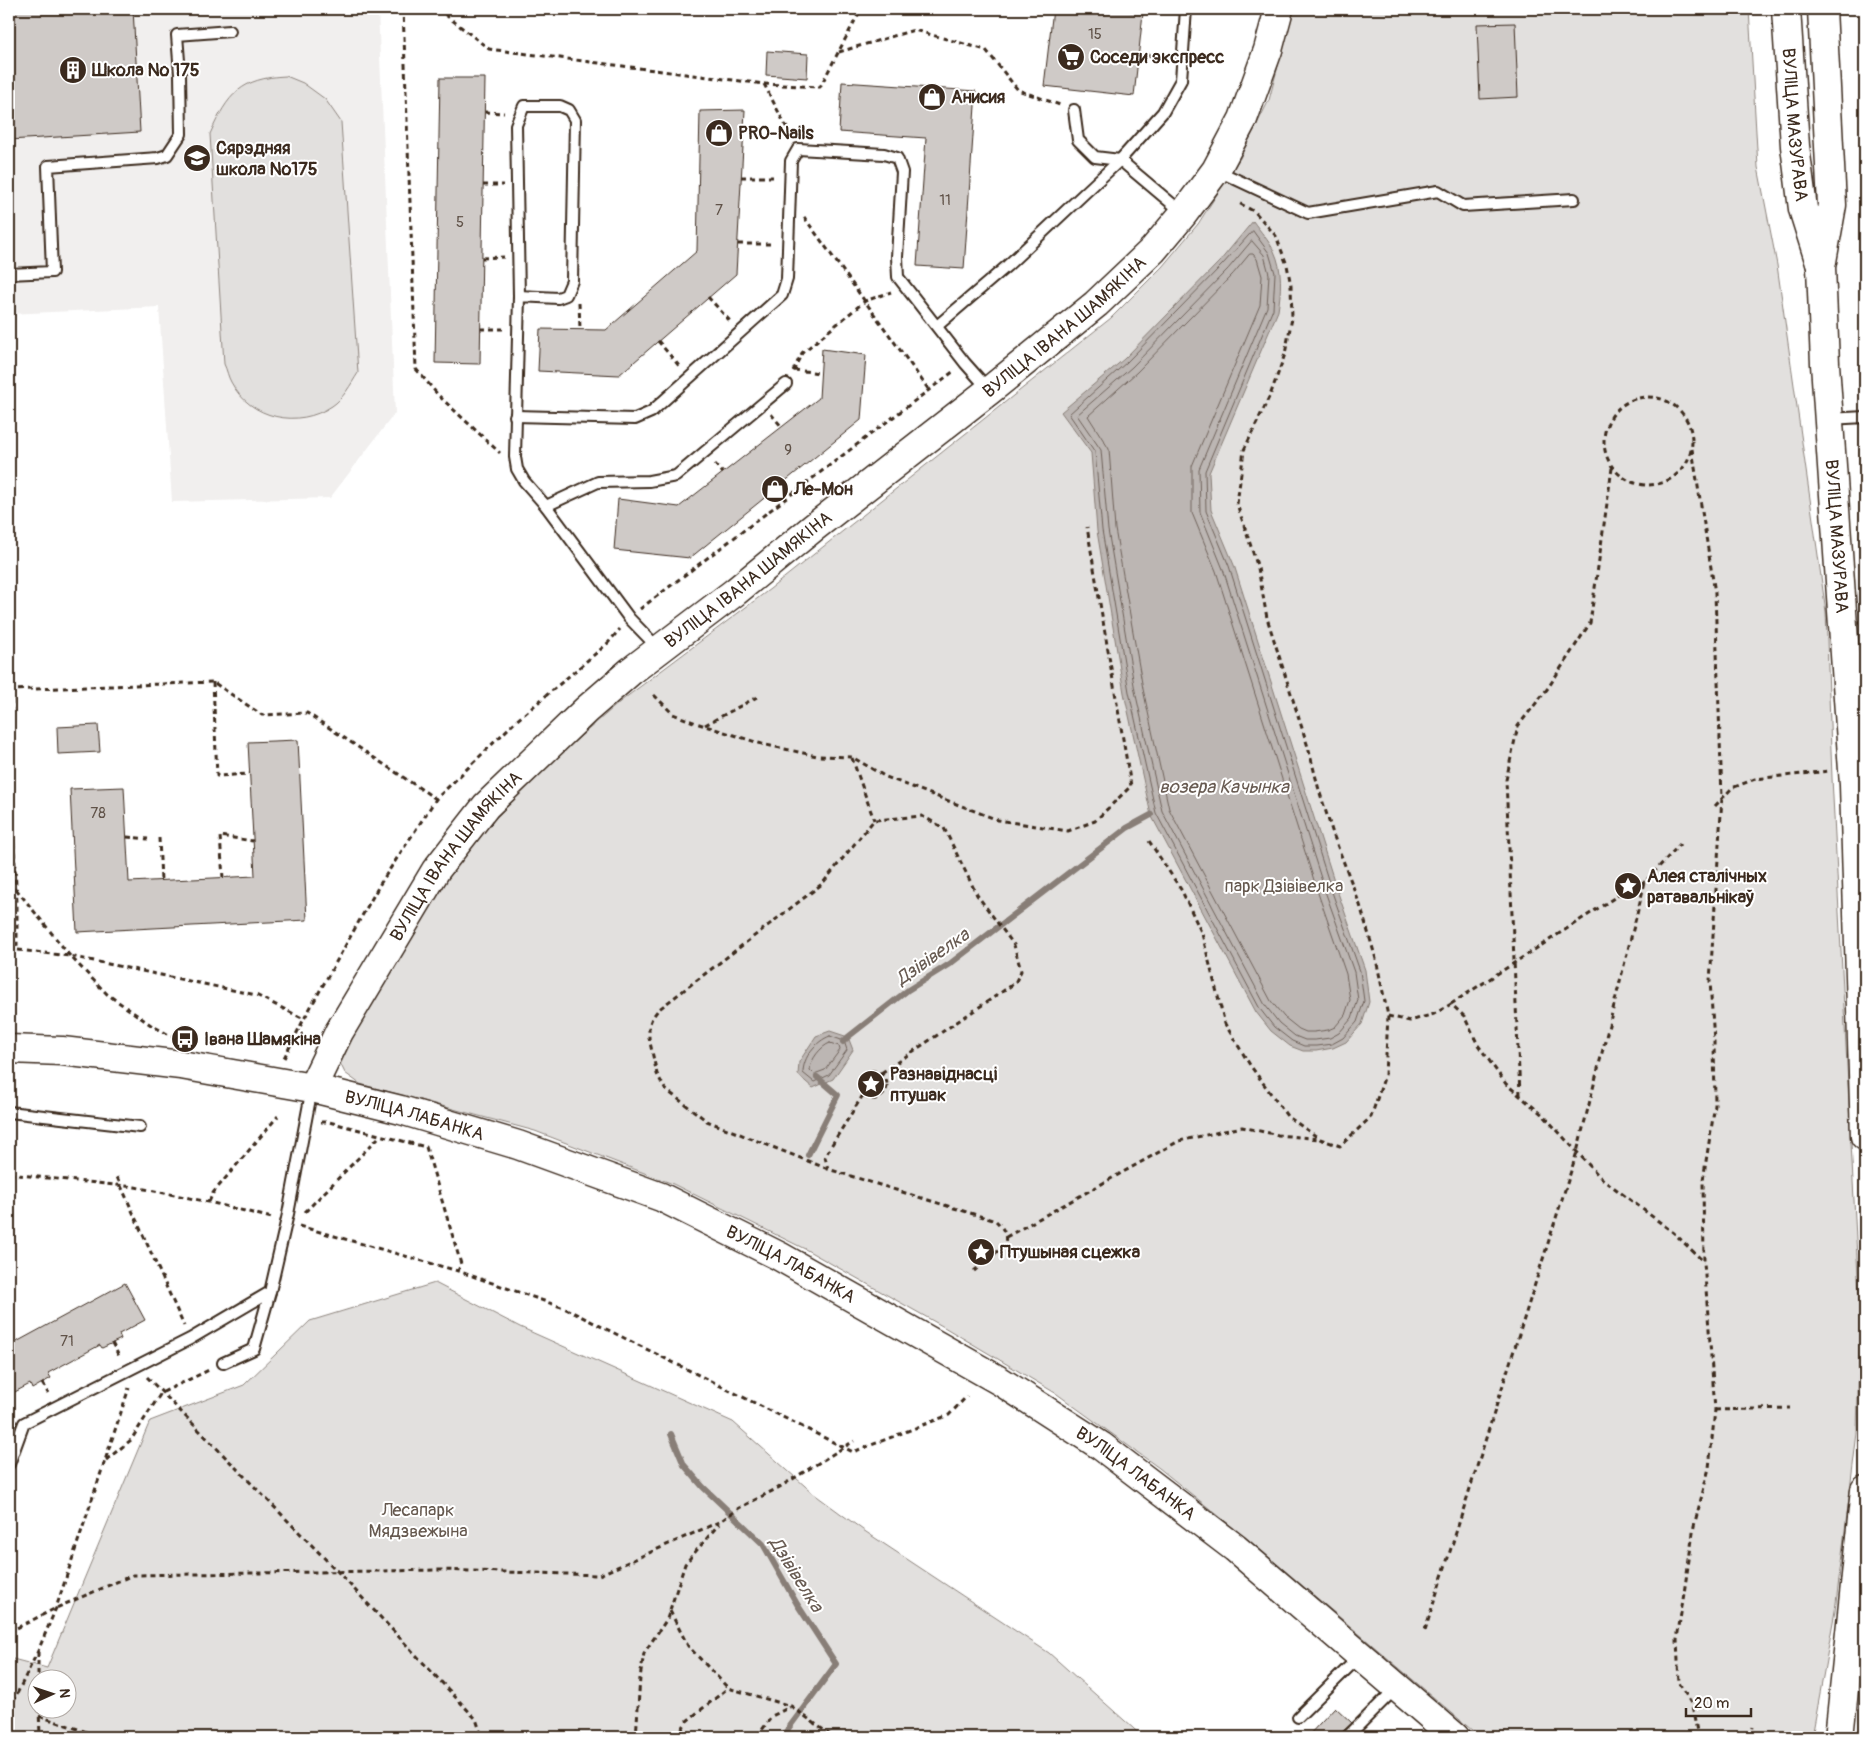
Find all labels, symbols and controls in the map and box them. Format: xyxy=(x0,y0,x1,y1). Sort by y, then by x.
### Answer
house number: 15 xyxy=(1088,25,1102,44)
supermarket icon: Соседи экспресс xyxy=(1056,42,1086,72)
place label: Соседи экспресс xyxy=(1090,46,1224,69)
street label: ВУЛІЦА МАЗУРАВА xyxy=(1777,47,1813,203)
building icon: Школа № 175 xyxy=(58,55,88,85)
place label: Школа № 175 xyxy=(91,59,200,82)
shop icon: Анисия xyxy=(917,82,947,112)
place label: Анисия xyxy=(951,86,1005,109)
shop icon: PRO-Nails xyxy=(704,118,734,148)
place label: PRO-Nails xyxy=(738,122,814,145)
place label: Сярэдняя школа №175 xyxy=(216,137,318,181)
school or university icon: Сярэдняя школа №175 xyxy=(182,143,212,173)
house number: 11 xyxy=(939,191,951,210)
house number: 7 xyxy=(715,201,723,220)
house number: 5 xyxy=(456,213,464,232)
street label: ВУЛІЦА ІВАНА ШАМЯКІНА xyxy=(978,251,1152,403)
house number: 9 xyxy=(784,441,792,460)
street label: ВУЛІЦА МАЗУРАВА xyxy=(1820,459,1853,614)
shop icon: Ле-Мон xyxy=(760,474,790,504)
place label: Ле-Мон xyxy=(793,478,853,501)
street label: ВУЛІЦА ІВАНА ШАМЯКІНА xyxy=(660,506,837,653)
street label: ВУЛІЦА ІВАНА ШАМЯКІНА xyxy=(385,766,527,945)
water label: возера Качынка xyxy=(1159,775,1290,799)
house number: 78 xyxy=(90,804,106,823)
place label: Алея сталічных ратавальнікаў xyxy=(1647,865,1767,909)
place icon: Алея сталічных ратавальнікаў xyxy=(1613,871,1643,901)
park label: парк Дзівівелка xyxy=(1225,875,1343,898)
water label: Дзівівелка xyxy=(890,922,975,991)
bus stop icon: Івана Шамякіна xyxy=(170,1024,200,1054)
place label: Івана Шамякіна xyxy=(204,1028,321,1051)
place label: Разнавіднасці птушак xyxy=(890,1063,997,1107)
place icon: Разнавіднасці птушак xyxy=(856,1069,886,1099)
street label: ВУЛІЦА ЛАБАНКА xyxy=(342,1086,487,1146)
street label: ВУЛІЦА ЛАБАНКА xyxy=(722,1220,860,1309)
place icon: Птушыная сцежка xyxy=(966,1237,996,1267)
place label: Птушыная сцежка xyxy=(1000,1241,1141,1264)
house number: 71 xyxy=(60,1332,74,1351)
street label: ВУЛІЦА ЛАБАНКА xyxy=(1071,1422,1200,1526)
park label: Лесапарк Мядзвежына xyxy=(368,1499,468,1543)
water label: Дзівівелка xyxy=(763,1532,829,1617)
north arrow xyxy=(28,1668,78,1718)
scale bar xyxy=(1686,1686,1752,1718)
text: N xyxy=(56,1688,73,1699)
text: 20 m xyxy=(1694,1694,1729,1713)

